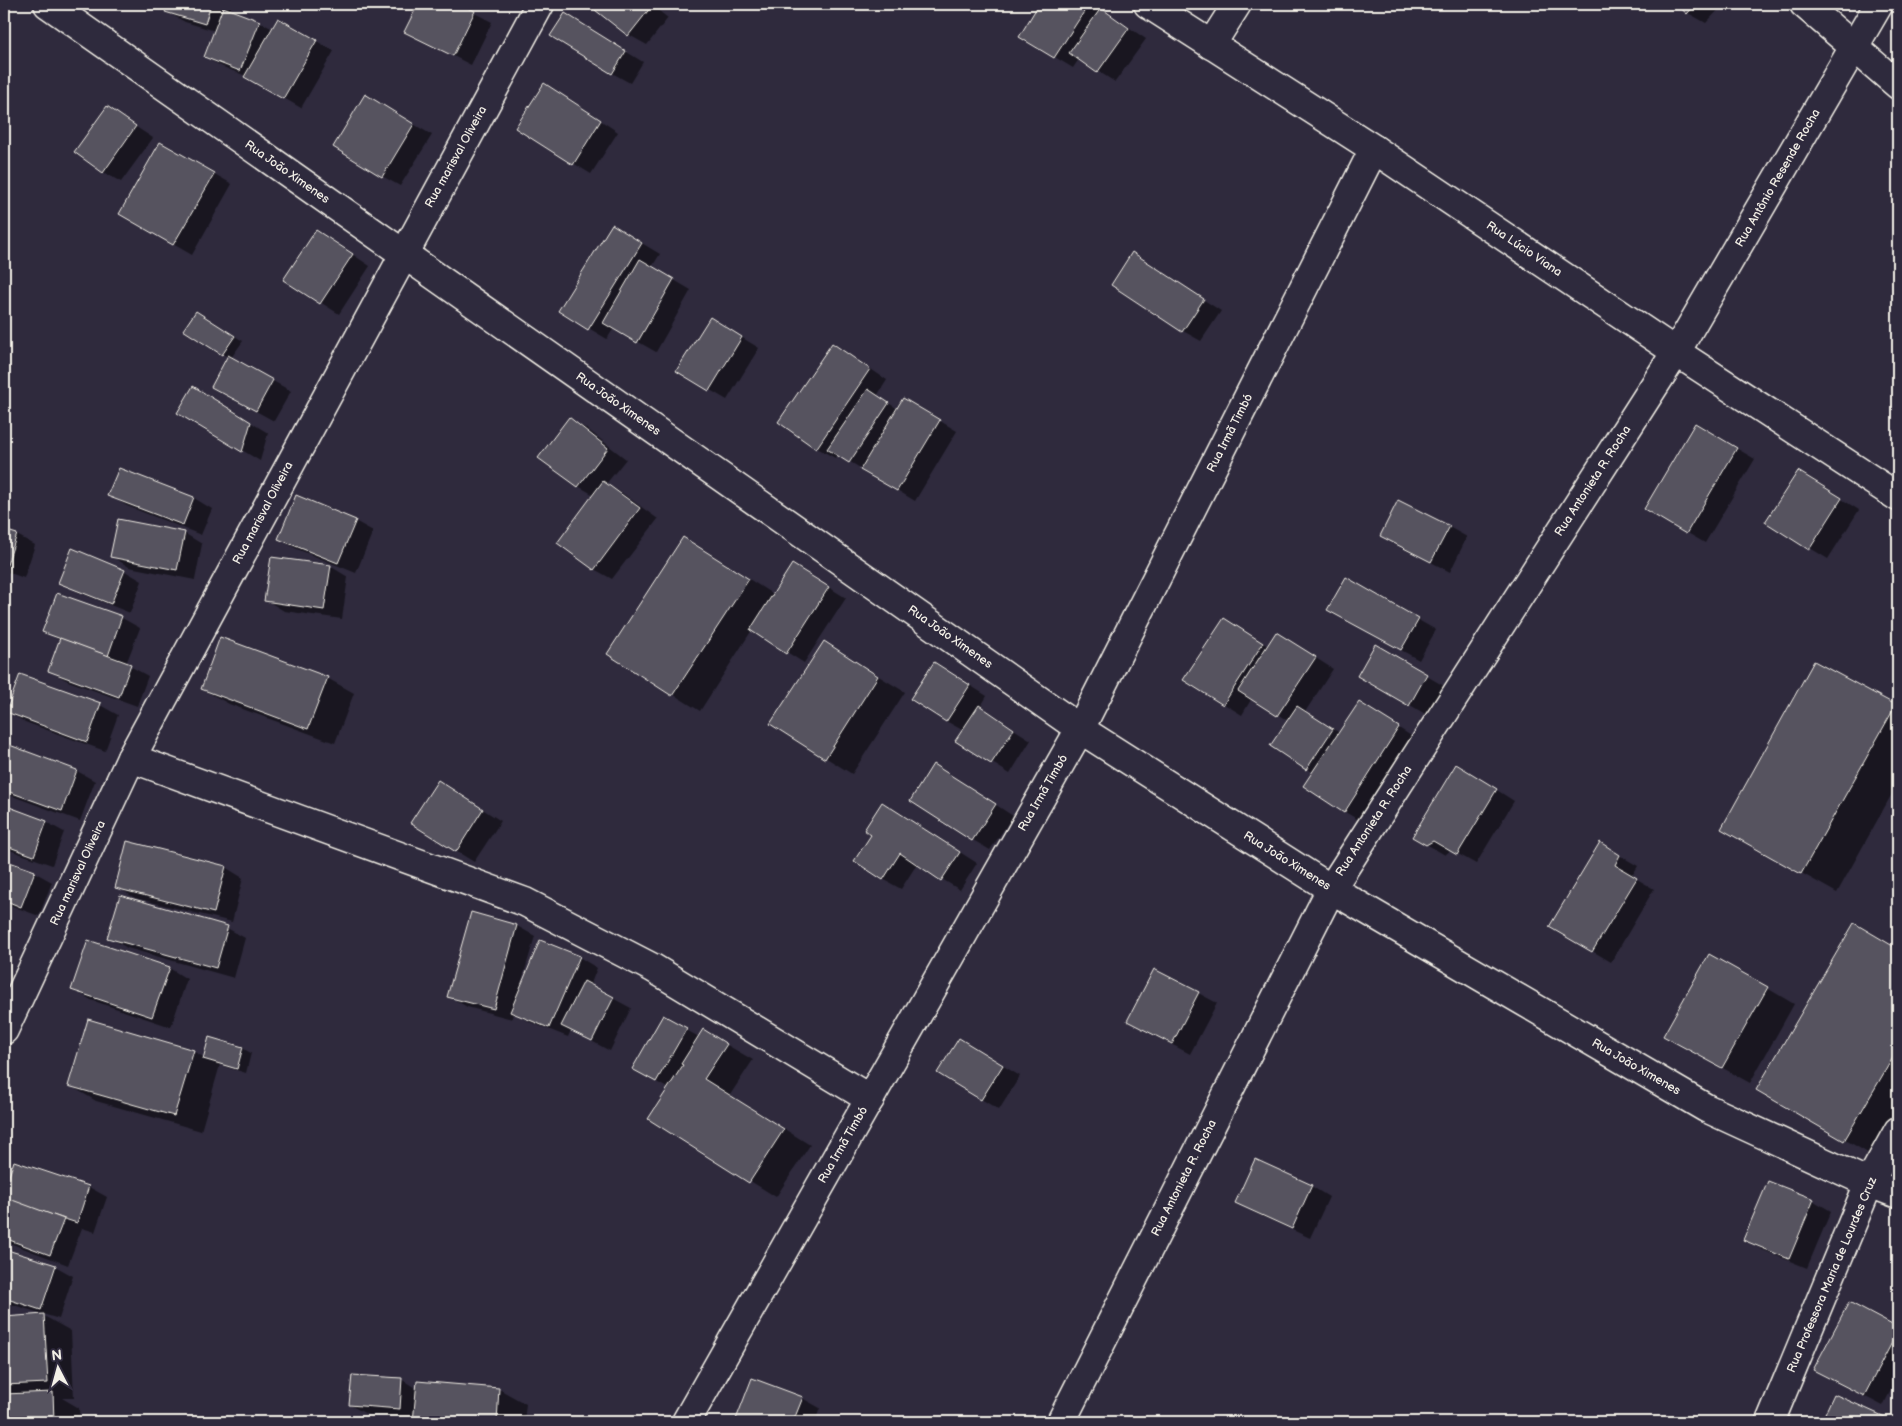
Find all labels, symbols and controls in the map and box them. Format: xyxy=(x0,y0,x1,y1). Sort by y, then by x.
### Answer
street label: Rua marisval Oliveira xyxy=(422,103,490,211)
street label: Rua Antônio Resende Rocha xyxy=(1732,106,1824,250)
street label: Rua João Ximenes xyxy=(242,137,332,207)
street label: Rua Lúcio Viana xyxy=(1483,218,1565,280)
street label: Rua João Ximenes xyxy=(573,369,663,439)
street label: Rua Irmã Timbó xyxy=(1204,391,1256,475)
street label: Rua Antonieta R. Rocha xyxy=(1552,423,1634,539)
street label: Rua marisval Oliveira xyxy=(230,459,296,567)
street label: Rua João Ximenes xyxy=(905,602,995,672)
street label: Rua Irmã Timbó xyxy=(1015,752,1071,834)
street label: Rua Antonieta R. Rocha xyxy=(1333,763,1415,879)
street label: Rua marisval Oliveira xyxy=(47,818,109,928)
street label: Rua João Ximenes xyxy=(1241,828,1333,894)
street label: Rua João Ximenes xyxy=(1589,1035,1683,1099)
street label: Rua Irmã Timbó xyxy=(815,1104,871,1186)
street label: Rua Antonieta R. Rocha xyxy=(1148,1117,1220,1239)
street label: Rua Professora Maria de Lourdes Cruz xyxy=(1784,1175,1880,1375)
north arrow xyxy=(32,1344,82,1394)
text: N xyxy=(51,1347,63,1365)

